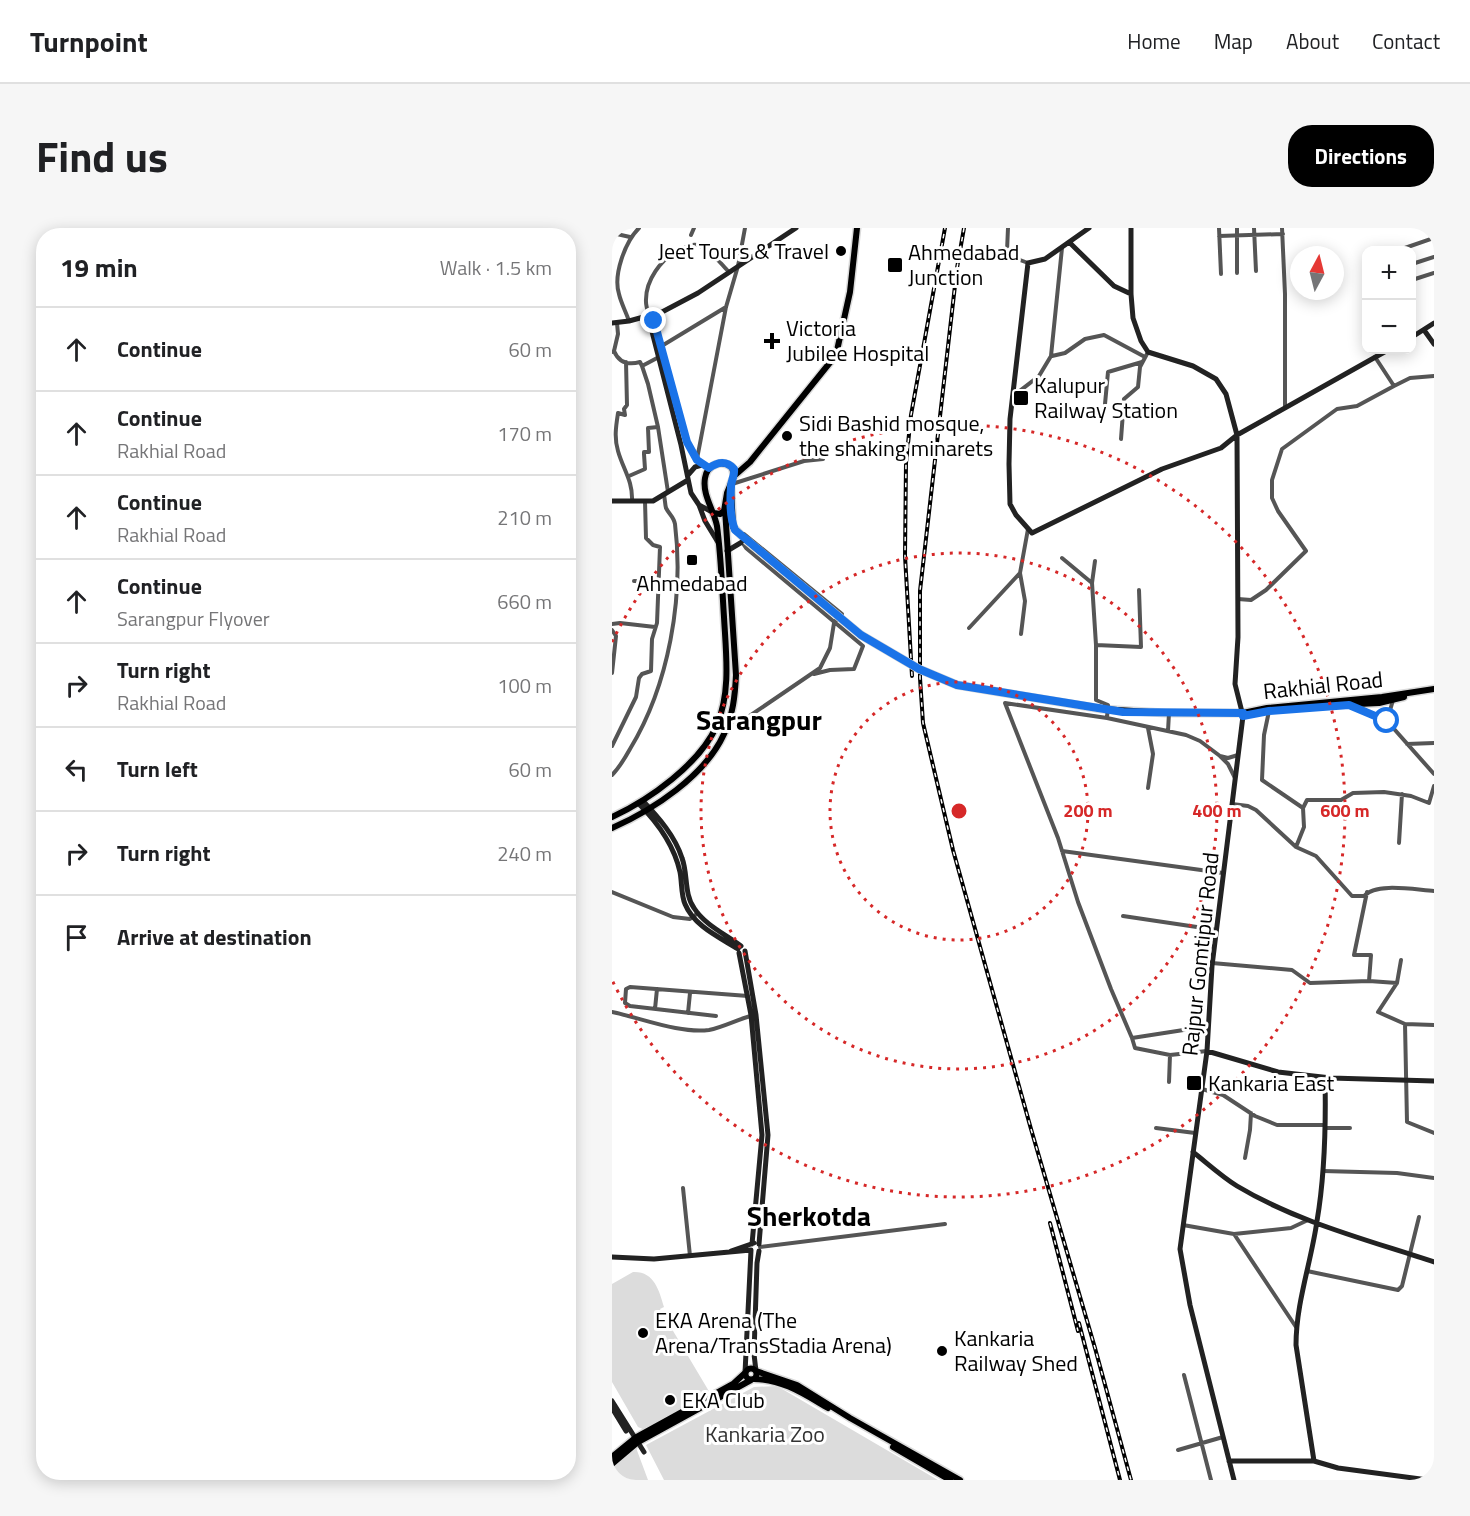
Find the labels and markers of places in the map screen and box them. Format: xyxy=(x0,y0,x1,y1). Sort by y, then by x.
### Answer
place label: Jeet Tours & Travel xyxy=(658,234,829,268)
place label: Ahmedabad Junction xyxy=(908,235,1019,294)
marker: Jeet Tours & Travel xyxy=(834,244,848,258)
marker: Ahmedabad Junction xyxy=(886,256,904,274)
place label: Victoria Jubilee Hospital xyxy=(786,311,929,370)
marker: Victoria Jubilee Hospital xyxy=(763,332,781,350)
place label: Kalupur Railway Station xyxy=(1034,368,1178,427)
marker: Kalupur Railway Station xyxy=(1012,389,1030,407)
place label: Sidi Bashid mosque, the shaking minarets xyxy=(799,406,993,465)
marker: Sidi Bashid mosque, the shaking minarets xyxy=(780,429,794,443)
marker: Ahmedabad xyxy=(685,553,699,567)
place label: Ahmedabad xyxy=(636,566,748,600)
centre of rings xyxy=(949,801,969,821)
place label: Kankaria East xyxy=(1208,1066,1335,1100)
marker: Kankaria East xyxy=(1185,1074,1203,1092)
place label: EKA Arena (The Arena/TransStadia Arena) xyxy=(655,1303,892,1362)
place label: Kankaria Railway Shed xyxy=(954,1321,1078,1380)
marker: EKA Arena (The Arena/TransStadia Arena) xyxy=(636,1326,650,1340)
marker: Kankaria Railway Shed xyxy=(935,1344,949,1358)
place label: EKA Club xyxy=(682,1383,765,1417)
marker: EKA Club xyxy=(663,1393,677,1407)

